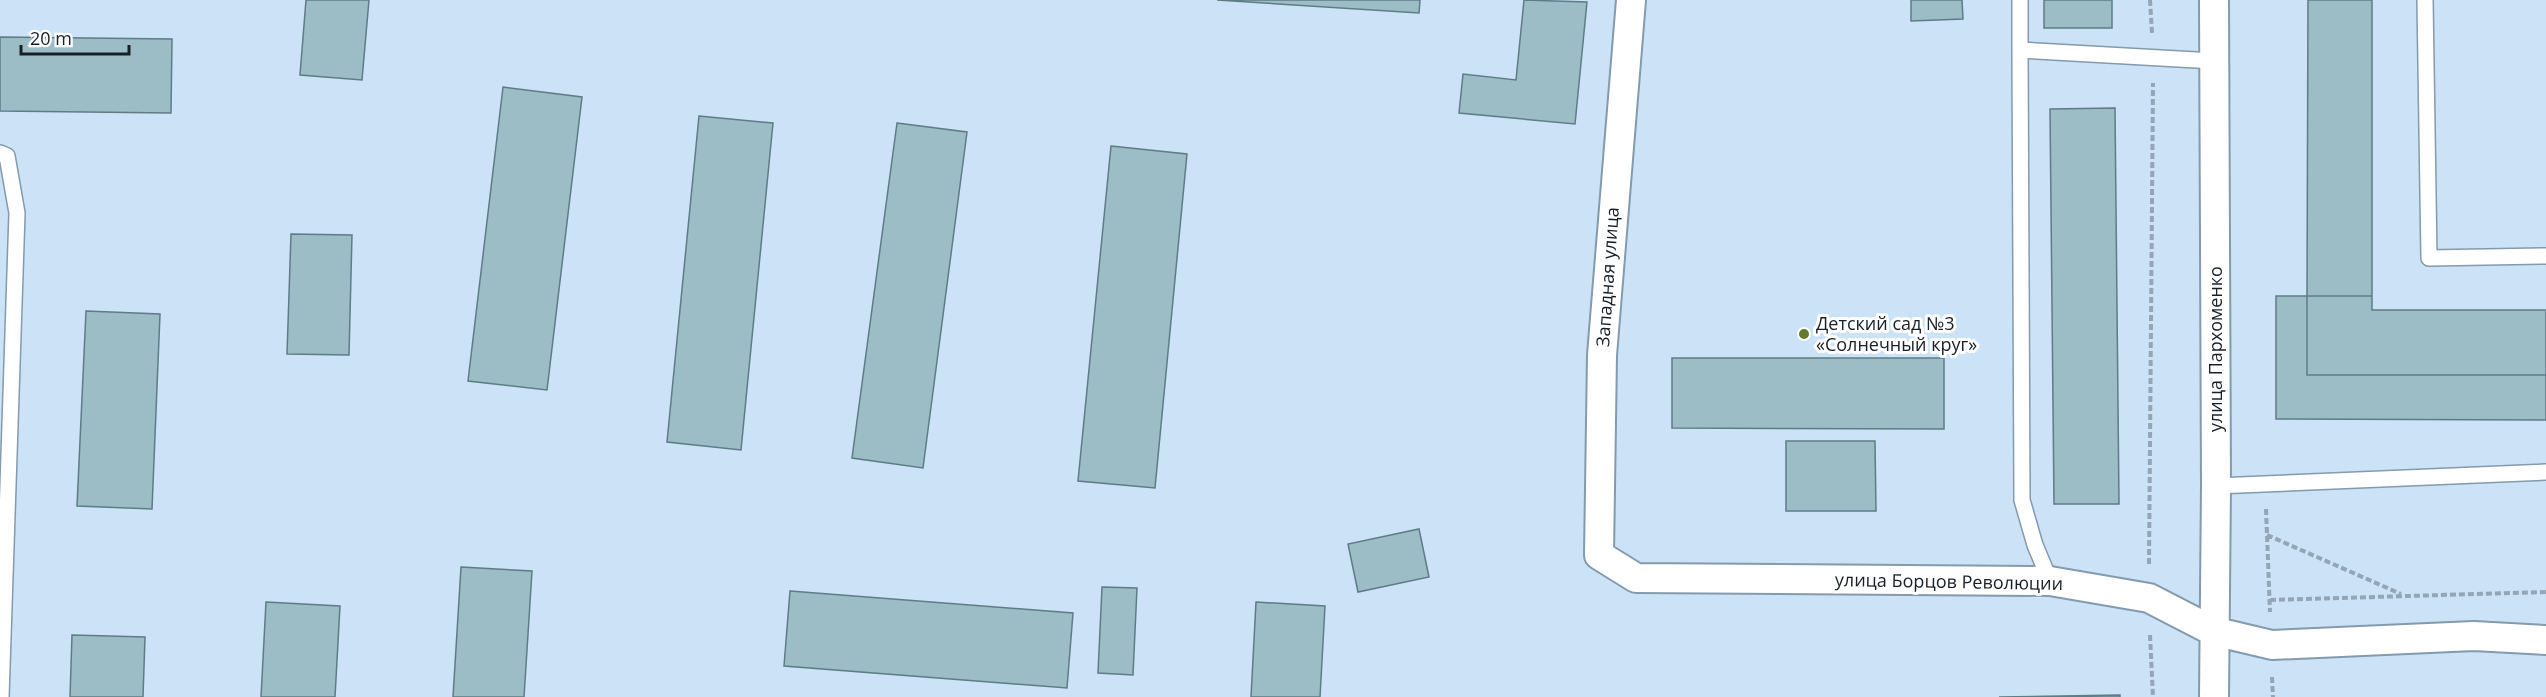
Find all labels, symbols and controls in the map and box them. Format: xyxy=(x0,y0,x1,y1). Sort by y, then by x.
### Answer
scale bar xyxy=(21,18,129,56)
text: 20 m xyxy=(30,26,72,50)
street label: Западная улица xyxy=(1590,206,1624,348)
street label: улица Пархоменко xyxy=(2203,266,2227,432)
place label: Детский сад №3 «Солнечный круг» xyxy=(1816,311,1977,356)
marker: Детский сад №3 «Солнечный круг» xyxy=(1797,327,1811,341)
street label: улица Борцов Революции xyxy=(1835,567,2063,595)

